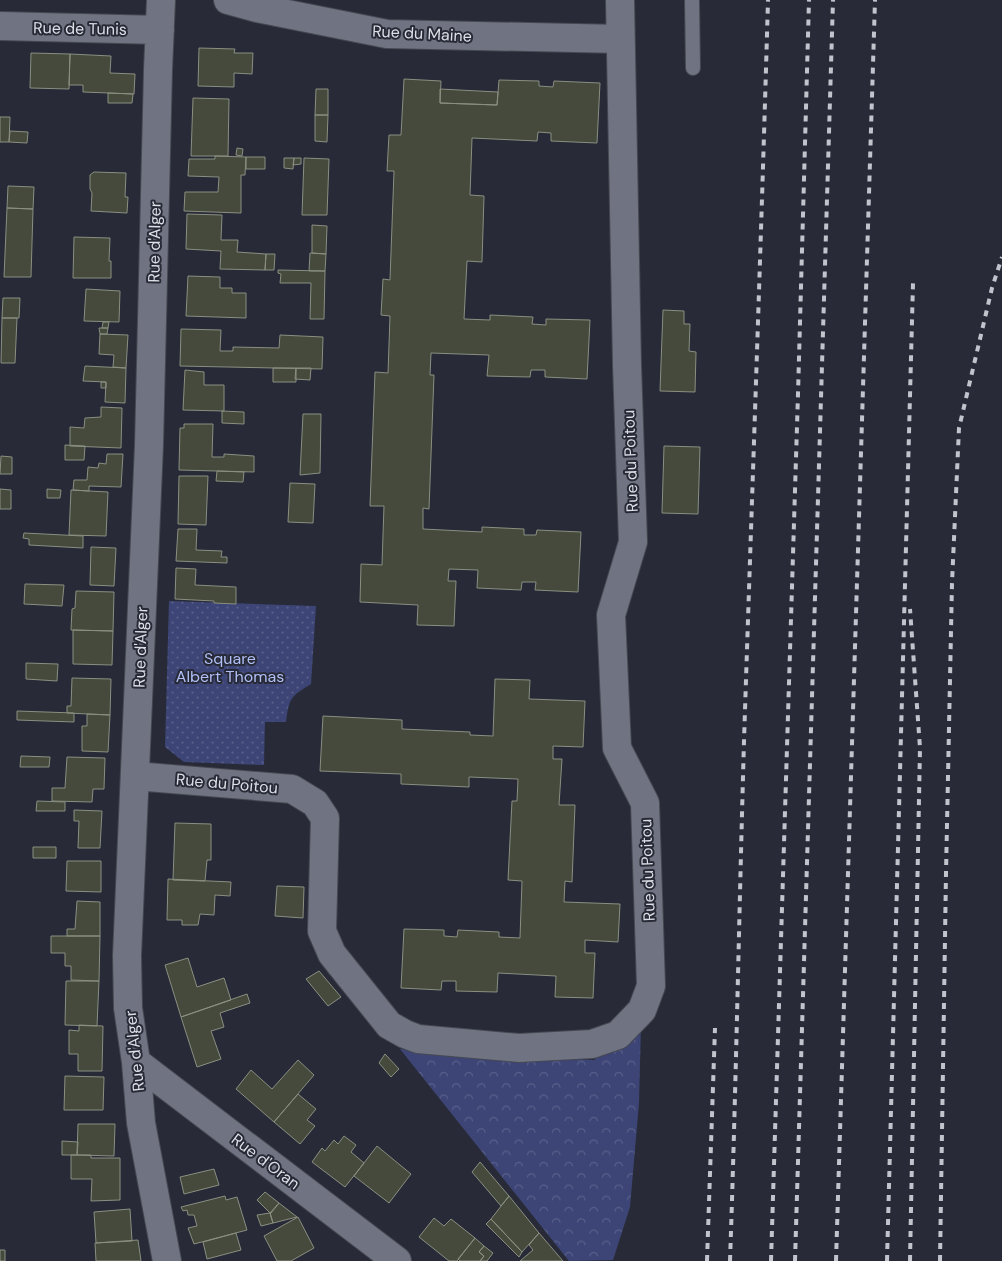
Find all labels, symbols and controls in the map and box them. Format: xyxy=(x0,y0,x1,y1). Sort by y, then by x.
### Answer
street label: Rue de Tunis xyxy=(33,17,127,40)
street label: Rue du Maine xyxy=(372,20,472,47)
street label: Rue d'Alger xyxy=(143,201,166,283)
street label: Rue du Poitou xyxy=(618,409,643,512)
street label: Rue d'Alger xyxy=(129,606,152,688)
park label: Square Albert Thomas xyxy=(176,648,284,687)
street label: Rue du Poitou xyxy=(175,769,279,798)
street label: Rue du Poitou xyxy=(635,818,660,921)
street label: Rue d'Alger xyxy=(120,1009,149,1093)
street label: Rue d'Oran xyxy=(227,1129,304,1194)

